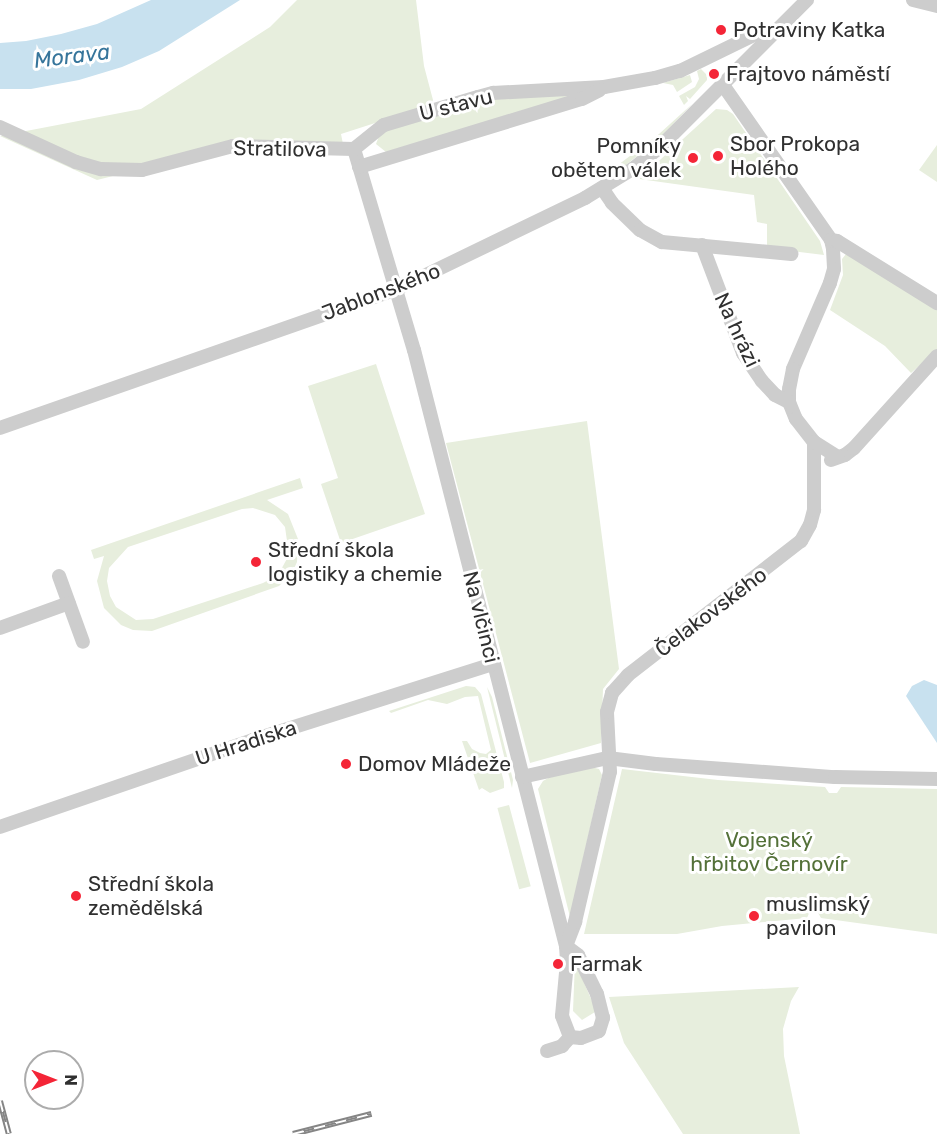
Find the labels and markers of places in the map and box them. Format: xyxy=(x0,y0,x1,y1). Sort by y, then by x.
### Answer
place label: Potraviny Katka xyxy=(733,17,886,43)
marker: Potraviny Katka xyxy=(714,23,728,37)
place label: Frajtovo náměstí xyxy=(726,61,890,87)
marker: Frajtovo náměstí xyxy=(707,67,721,81)
place label: Sbor Prokopa Holého xyxy=(730,131,861,181)
place label: Pomníky obětem válek xyxy=(550,133,681,183)
marker: Sbor Prokopa Holého xyxy=(711,149,725,163)
marker: Pomníky obětem válek xyxy=(686,151,700,165)
place label: Střední škola logistiky a chemie xyxy=(268,537,443,587)
marker: Střední škola logistiky a chemie xyxy=(249,555,263,569)
place label: Domov Mládeže xyxy=(358,751,512,777)
marker: Domov Mládeže xyxy=(339,757,353,771)
place label: Střední škola zemědělská xyxy=(88,871,214,921)
marker: Střední škola zemědělská xyxy=(69,889,83,903)
place label: muslimský pavilon xyxy=(766,891,870,941)
marker: muslimský pavilon xyxy=(747,909,761,923)
place label: Farmak xyxy=(570,951,642,977)
marker: Farmak xyxy=(551,957,565,971)

